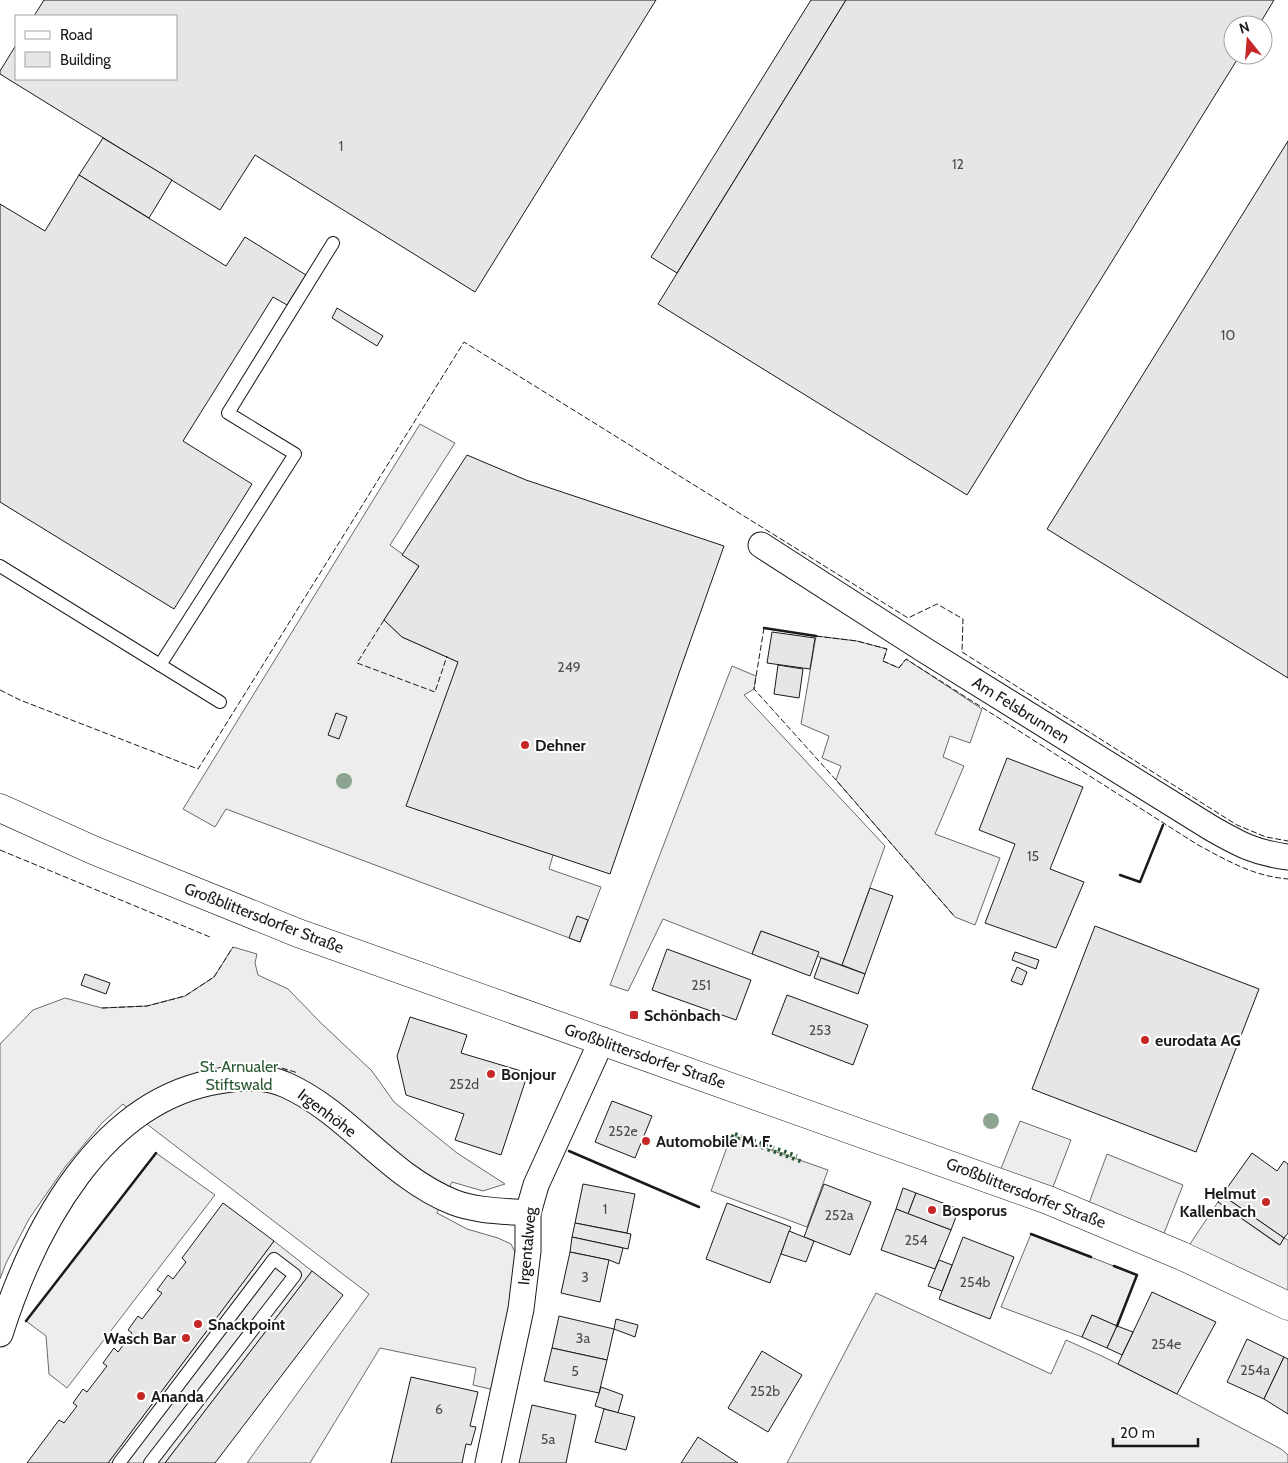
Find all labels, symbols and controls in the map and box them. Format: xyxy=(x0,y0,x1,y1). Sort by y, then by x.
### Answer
legend xyxy=(15,15,178,80)
north arrow xyxy=(1223,15,1273,65)
text: N xyxy=(1237,18,1252,38)
text: Road xyxy=(60,26,93,44)
text: Building xyxy=(60,51,111,69)
house number: 1 xyxy=(339,137,343,155)
house number: 12 xyxy=(952,155,964,173)
house number: 10 xyxy=(1221,326,1235,344)
house number: 249 xyxy=(557,658,581,676)
street label: Am Felsbrunnen xyxy=(969,673,1073,748)
place label: Dehner xyxy=(535,736,587,755)
marker: Dehner xyxy=(519,739,531,751)
house number: 15 xyxy=(1027,847,1039,865)
street label: Großblittersdorfer Straße xyxy=(182,879,346,957)
house number: 251 xyxy=(691,976,711,994)
place label: Schönbach xyxy=(644,1006,721,1025)
marker: Schönbach xyxy=(628,1009,640,1021)
street label: Großblittersdorfer Straße xyxy=(562,1019,728,1093)
house number: 253 xyxy=(809,1021,831,1039)
place label: eurodata AG xyxy=(1155,1031,1241,1050)
marker: eurodata AG xyxy=(1139,1034,1151,1046)
park label: St. Arnualer Stiftswald xyxy=(200,1057,279,1094)
place label: Bonjour xyxy=(501,1065,557,1084)
marker: Bonjour xyxy=(485,1068,497,1080)
house number: 252d xyxy=(449,1075,479,1093)
street label: Irgenhöhe xyxy=(294,1085,360,1141)
house number: 252e xyxy=(608,1122,638,1140)
place label: Automobile M. F. xyxy=(656,1132,773,1151)
marker: Automobile M. F. xyxy=(640,1135,652,1147)
street label: Großblittersdorfer Straße xyxy=(944,1154,1108,1232)
place label: Helmut Kallenbach xyxy=(1179,1184,1256,1221)
marker: Helmut Kallenbach xyxy=(1260,1196,1272,1208)
house number: 1 xyxy=(603,1200,607,1218)
place label: Bosporus xyxy=(942,1201,1007,1220)
marker: Bosporus xyxy=(926,1204,938,1216)
street label: Irgentalweg xyxy=(514,1205,540,1286)
house number: 252a xyxy=(825,1206,854,1224)
house number: 254 xyxy=(904,1231,928,1249)
house number: 3 xyxy=(581,1268,589,1286)
house number: 254b xyxy=(960,1273,991,1291)
place label: Snackpoint xyxy=(208,1315,286,1334)
marker: Snackpoint xyxy=(192,1318,204,1330)
place label: Wasch Bar xyxy=(103,1329,177,1348)
house number: 3a xyxy=(576,1329,590,1347)
marker: Wasch Bar xyxy=(180,1332,192,1344)
house number: 254e xyxy=(1151,1335,1181,1353)
house number: 254a xyxy=(1240,1361,1270,1379)
house number: 5 xyxy=(571,1362,579,1380)
house number: 252b xyxy=(750,1382,780,1400)
place label: Ananda xyxy=(151,1387,204,1406)
marker: Ananda xyxy=(135,1390,147,1402)
house number: 6 xyxy=(435,1400,443,1418)
scale bar xyxy=(1113,1416,1198,1448)
text: 20 m xyxy=(1120,1424,1155,1442)
house number: 5a xyxy=(541,1430,555,1448)

